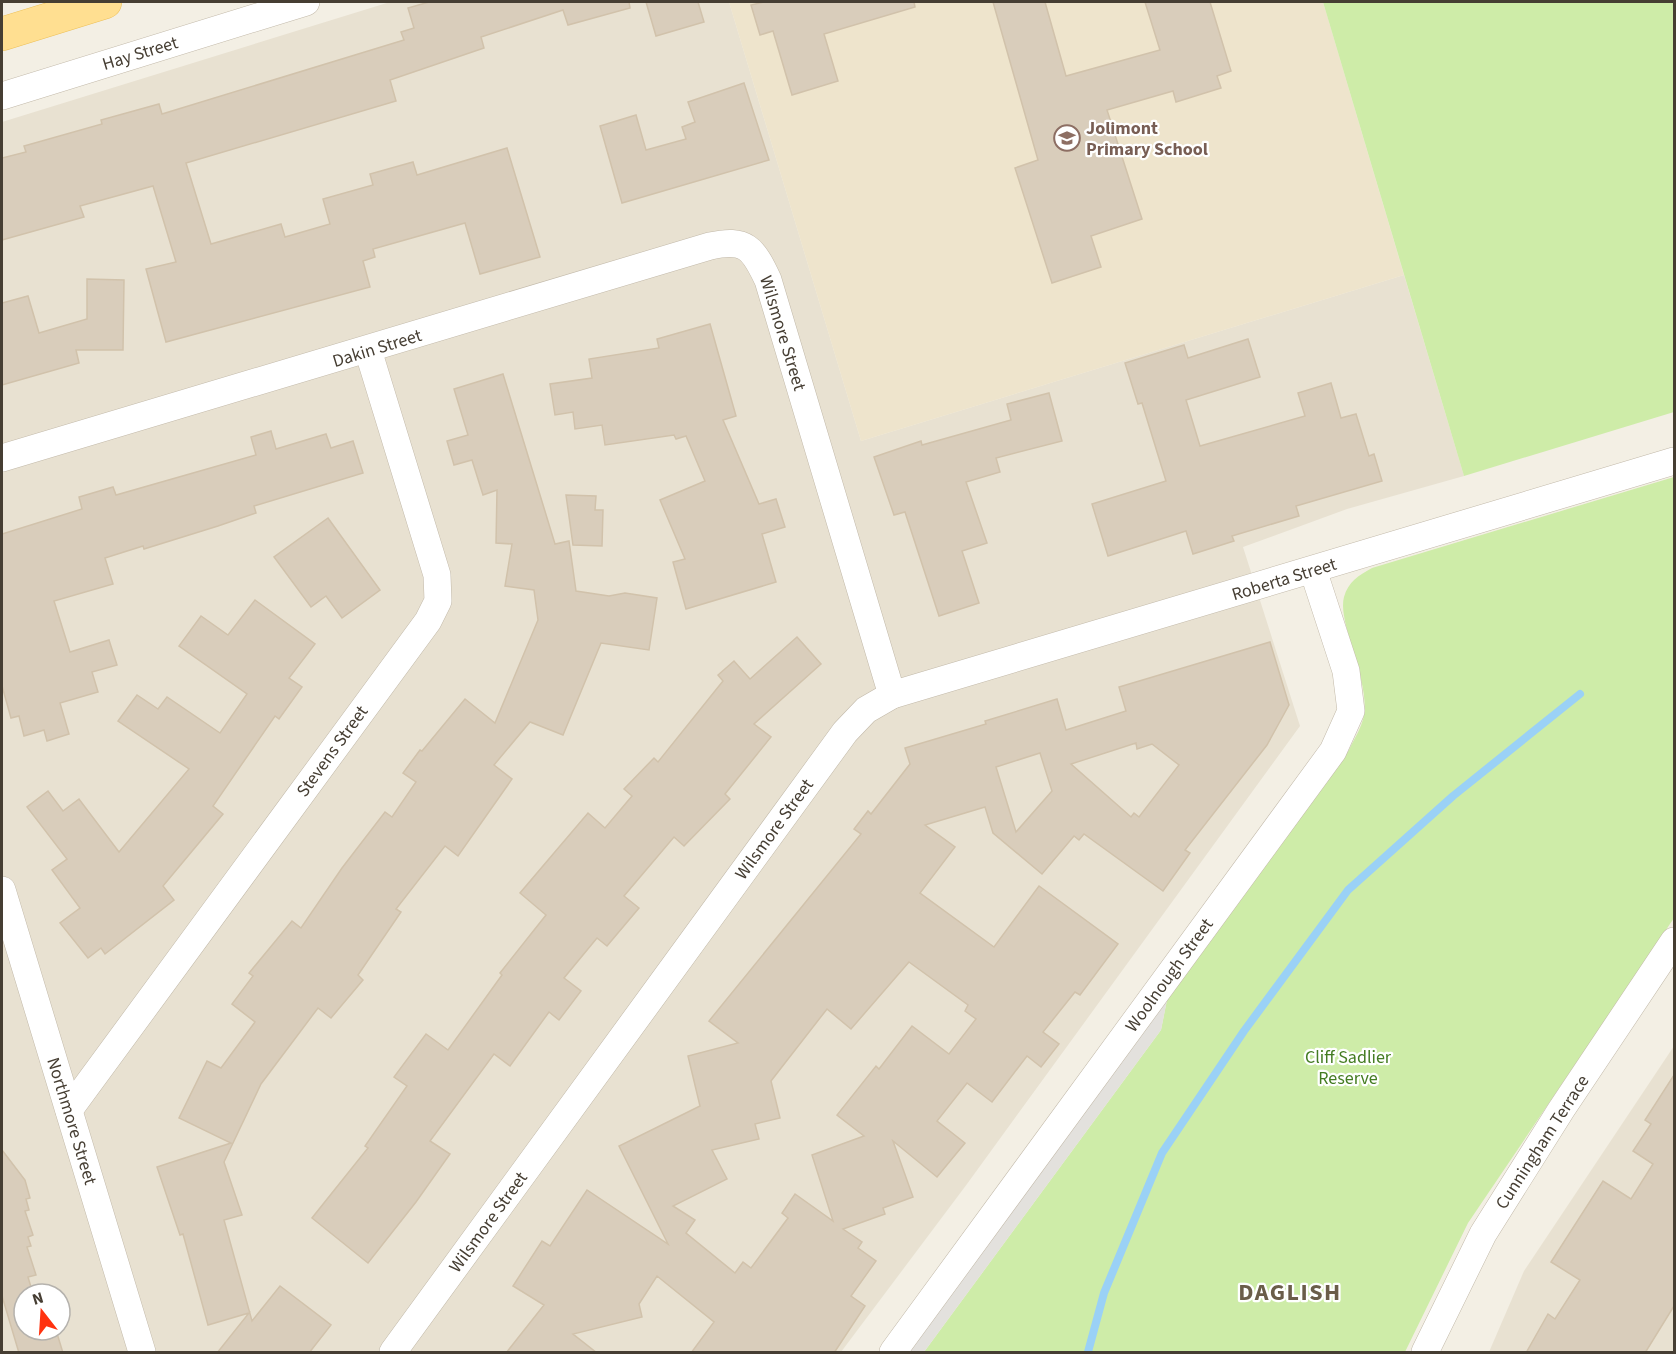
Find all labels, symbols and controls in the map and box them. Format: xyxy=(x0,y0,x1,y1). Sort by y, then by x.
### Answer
street label: Hay Street xyxy=(99,30,181,77)
place label: Jolimont Primary School xyxy=(1086,116,1208,162)
school or university icon: Jolimont Primary School xyxy=(1052,123,1082,153)
street label: Wilsmore Street xyxy=(753,273,812,394)
street label: Dakin Street xyxy=(329,323,425,374)
street label: Roberta Street xyxy=(1229,552,1340,607)
street label: Stevens Street xyxy=(291,700,374,802)
street label: Wilsmore Street xyxy=(729,774,820,885)
street label: Woolnough Street xyxy=(1120,913,1219,1037)
park label: Cliff Sadlier Reserve xyxy=(1305,1045,1392,1091)
street label: Northmore Street xyxy=(40,1054,103,1188)
street label: Cunningham Terrace xyxy=(1490,1070,1595,1214)
street label: Wilsmore Street xyxy=(443,1167,534,1278)
district label: DAGLISH xyxy=(1238,1275,1342,1310)
north arrow xyxy=(12,1282,72,1342)
text: N xyxy=(30,1287,46,1311)

